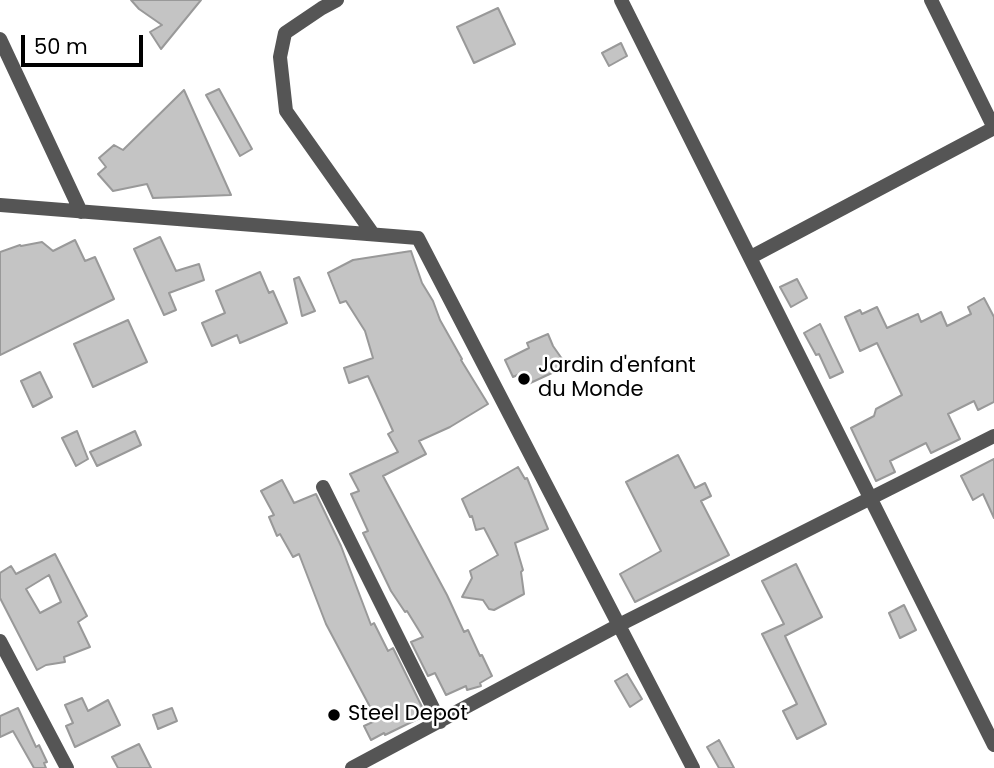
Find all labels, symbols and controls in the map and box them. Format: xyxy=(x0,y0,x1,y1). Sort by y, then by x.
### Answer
scale bar xyxy=(24,21,147,65)
text: 50 m xyxy=(34,32,88,61)
place label: Jardin d'enfant du Monde xyxy=(538,354,696,404)
marker: Jardin d'enfant du Monde xyxy=(516,371,532,387)
place label: Steel Depot xyxy=(348,702,468,728)
marker: Steel Depot xyxy=(326,707,342,723)

